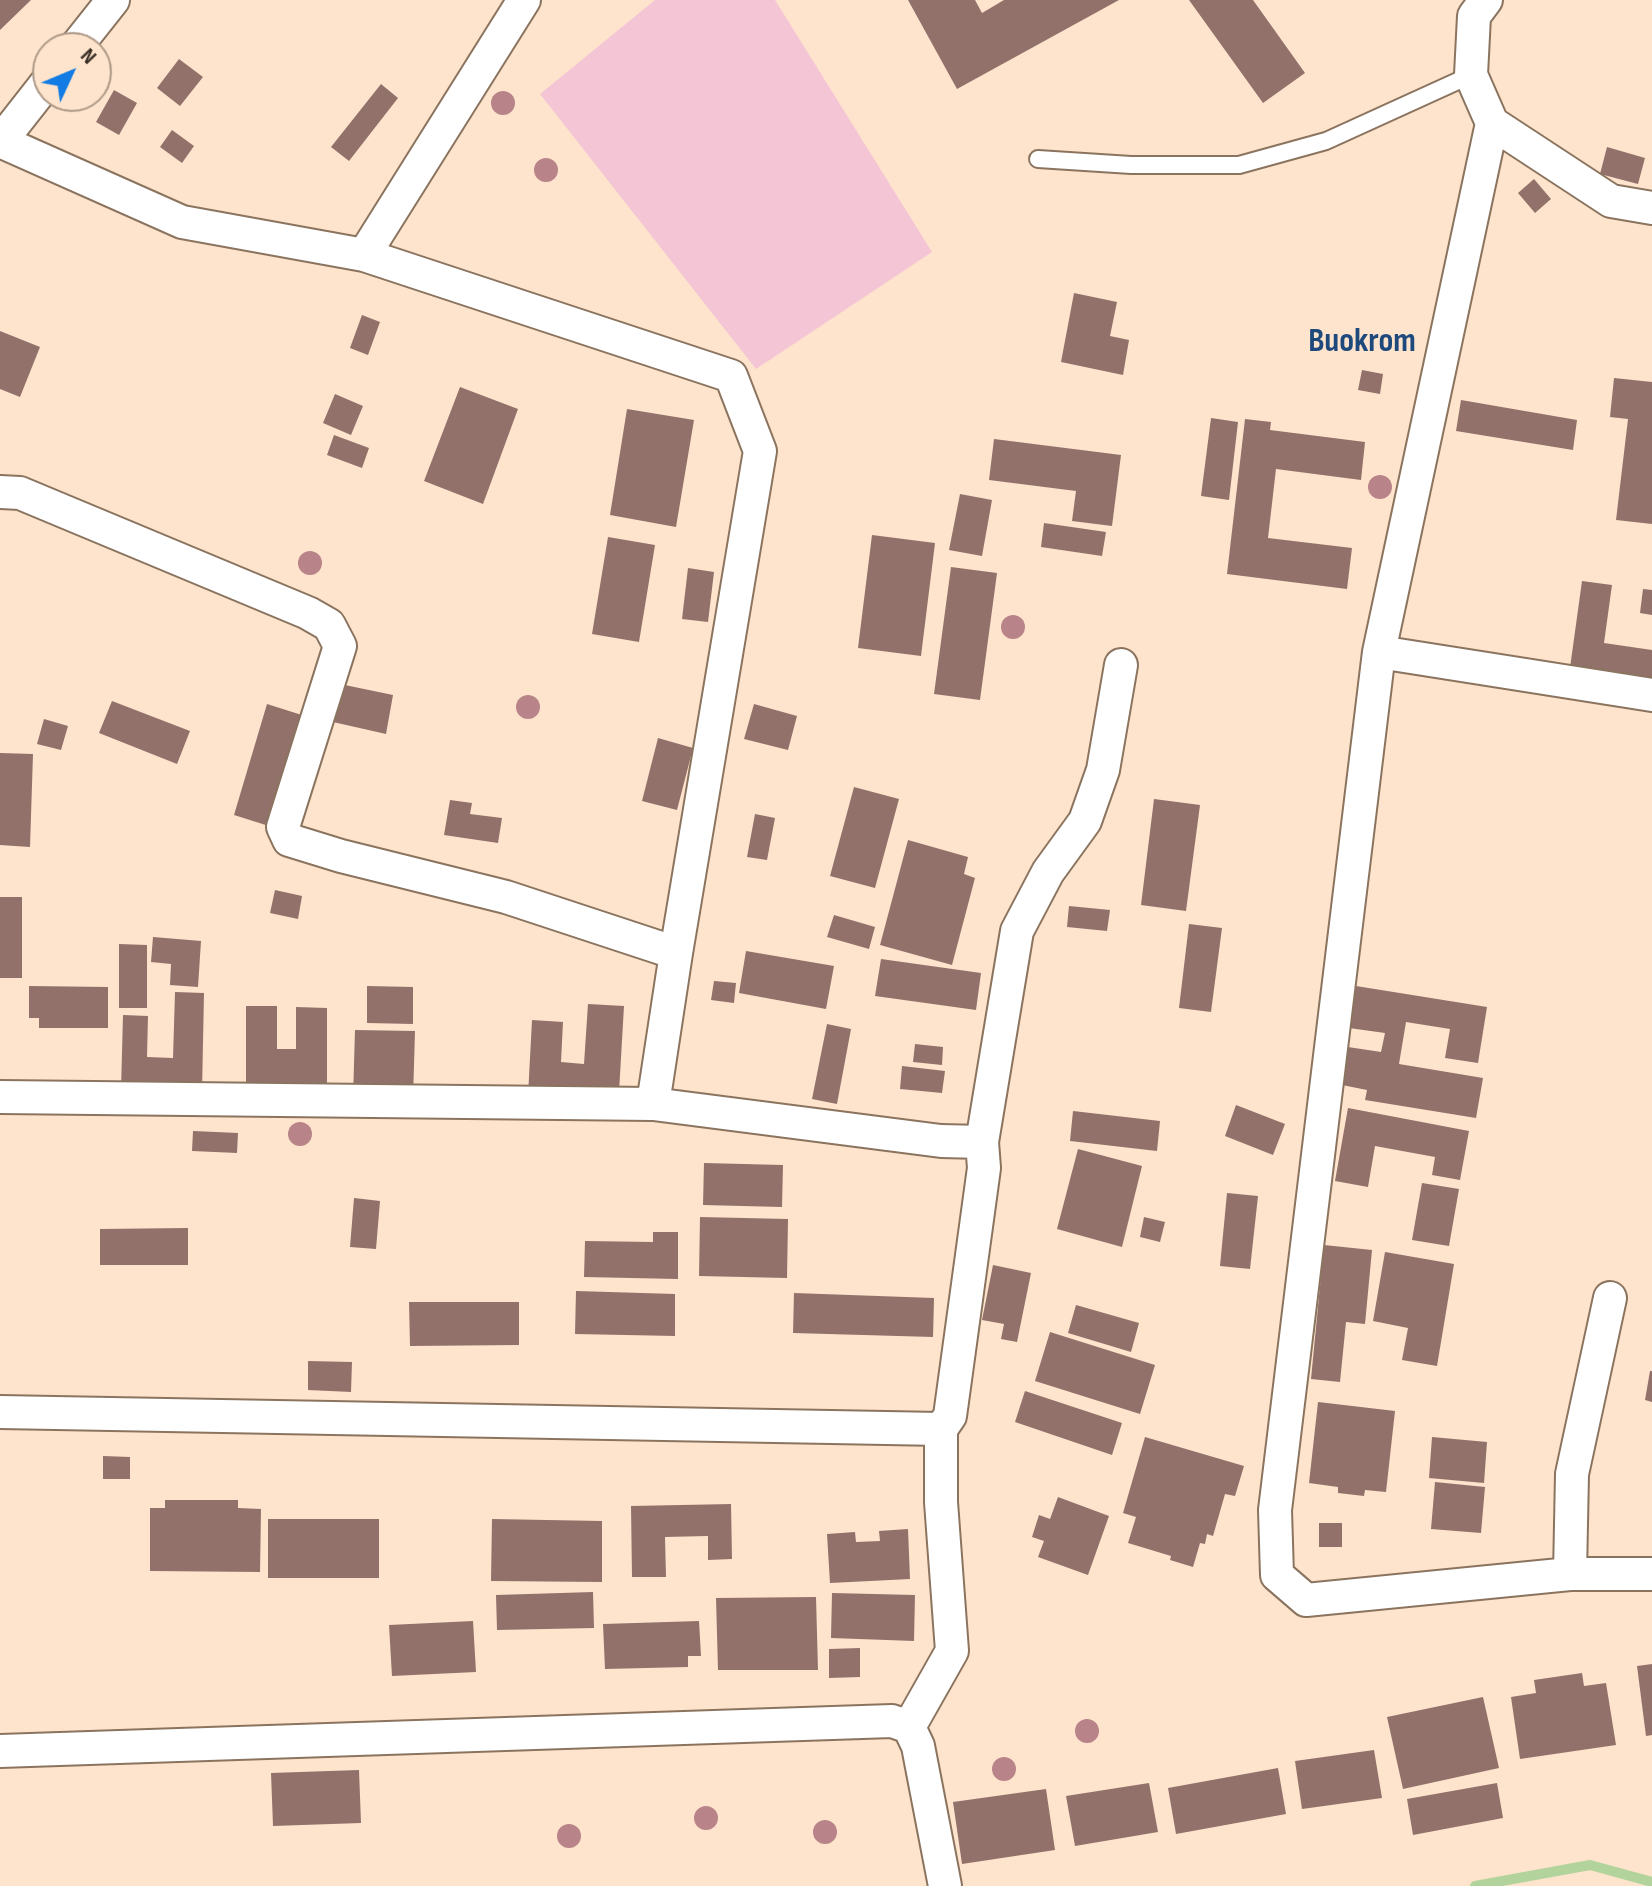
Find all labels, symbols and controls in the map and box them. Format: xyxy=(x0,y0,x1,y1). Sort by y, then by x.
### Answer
north arrow xyxy=(32,32,112,112)
text: N xyxy=(74,43,102,70)
district label: Buokrom xyxy=(1308,322,1416,362)

